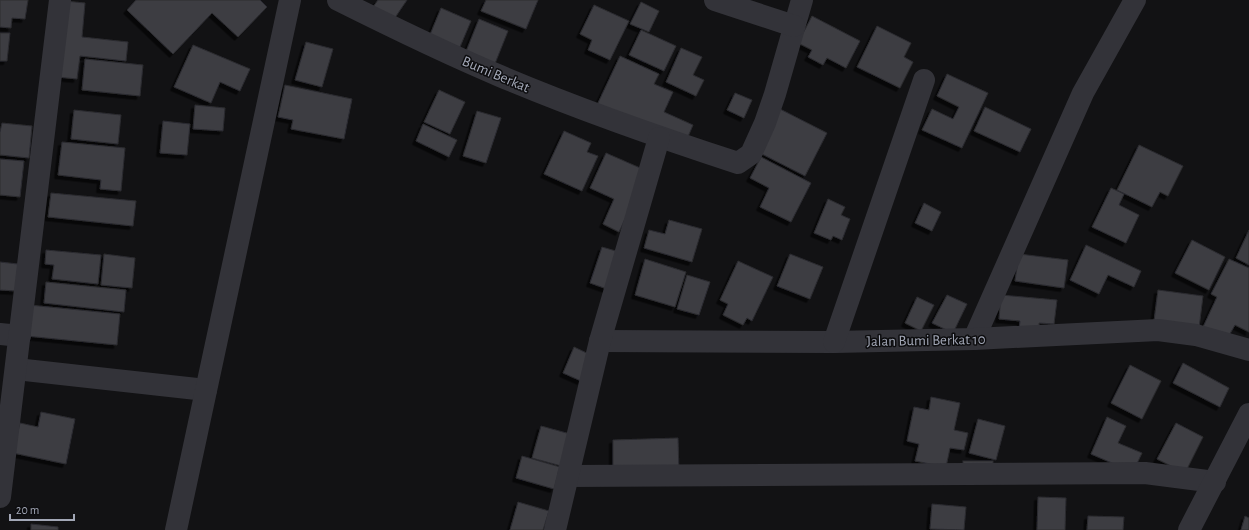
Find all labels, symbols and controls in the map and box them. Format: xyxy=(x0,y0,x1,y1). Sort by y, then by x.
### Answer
street label: Bumi Berkat xyxy=(460,54,532,95)
street label: Jalan Bumi Berkat 10 xyxy=(866,332,986,349)
scale bar xyxy=(10,496,74,522)
text: 20 m xyxy=(16,504,39,516)

